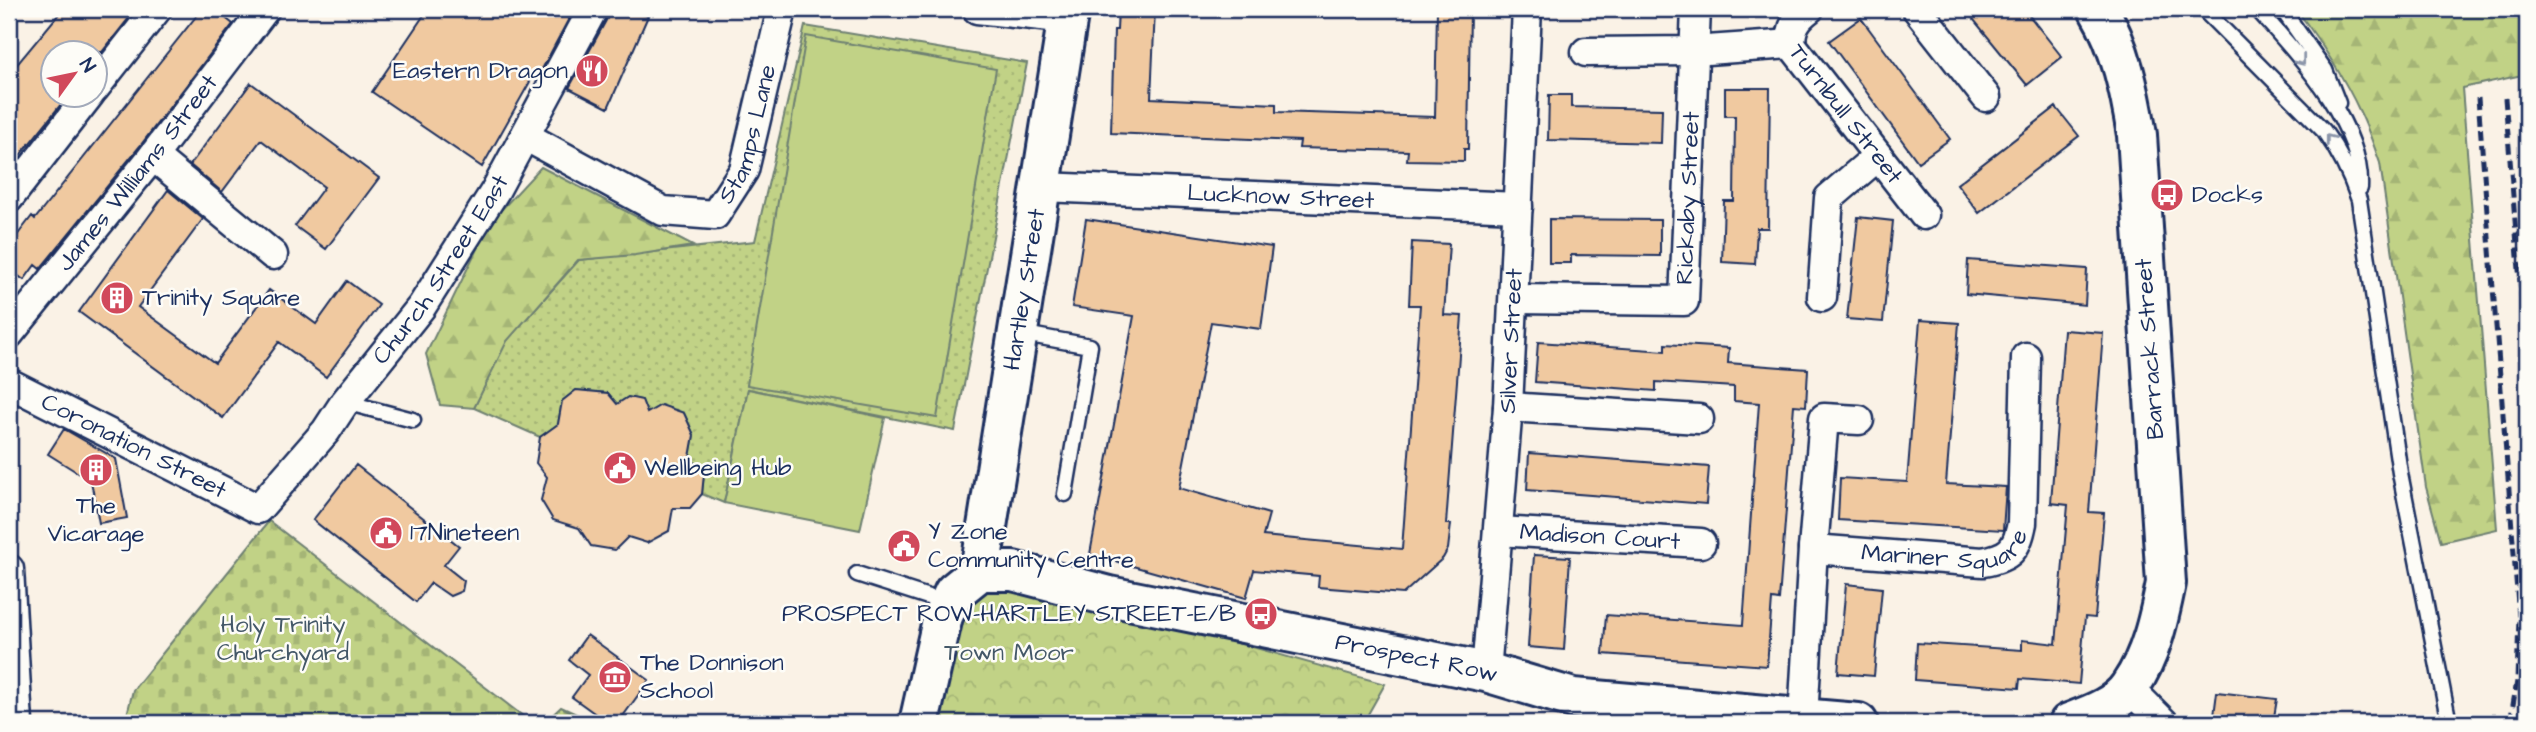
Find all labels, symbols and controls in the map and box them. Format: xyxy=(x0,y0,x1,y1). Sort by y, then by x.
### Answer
street label: Turnbull Street xyxy=(1780,37,1911,192)
north arrow xyxy=(38,38,108,108)
restaurant icon: Eastern Dragon xyxy=(573,52,611,90)
text: N xyxy=(72,53,102,78)
one-way arrow xyxy=(2292,53,2305,66)
place label: Eastern Dragon xyxy=(393,54,568,89)
street label: Stamps Lane xyxy=(710,61,785,210)
street label: James Williams Street xyxy=(49,67,226,279)
street label: Rickaby Street xyxy=(1668,111,1709,285)
one-way arrow xyxy=(2325,134,2338,146)
street label: Church Street East xyxy=(365,169,518,372)
street label: Lucknow Street xyxy=(1187,176,1375,218)
bus stop icon: Docks xyxy=(2148,176,2186,214)
place label: Docks xyxy=(2192,178,2263,212)
street label: Hartley Street xyxy=(995,206,1054,373)
street label: Barrack Street xyxy=(2127,257,2173,441)
street label: Silver Street xyxy=(1491,267,1532,414)
building icon: Trinity Square xyxy=(98,279,136,317)
place label: Trinity Square xyxy=(142,281,300,316)
street label: Coronation Street xyxy=(35,385,233,508)
public building icon: Wellbeing Hub xyxy=(601,449,639,487)
building icon: The Vicarage xyxy=(77,451,115,489)
place label: Wellbeing Hub xyxy=(644,451,792,486)
place label: The Vicarage xyxy=(48,489,144,552)
public building icon: 17Nineteen xyxy=(367,514,405,552)
place label: Y Zone Community Centre xyxy=(928,515,1134,578)
street label: Madison Court xyxy=(1519,515,1681,559)
place label: 17Nineteen xyxy=(410,516,519,550)
street label: Mariner Square xyxy=(1860,525,2037,579)
public building icon: Y Zone Community Centre xyxy=(885,527,923,565)
bus stop icon: PROSPECT ROW-HARTLEY STREET-E/B xyxy=(1242,595,1280,633)
place label: PROSPECT ROW-HARTLEY STREET-E/B xyxy=(782,597,1236,631)
park label: Holy Trinity Churchyard xyxy=(217,608,349,671)
street label: Prospect Row xyxy=(1332,625,1502,692)
park label: Town Moor xyxy=(944,636,1074,670)
place label: The Donnison School xyxy=(640,646,784,708)
museum icon: The Donnison School xyxy=(596,658,634,696)

